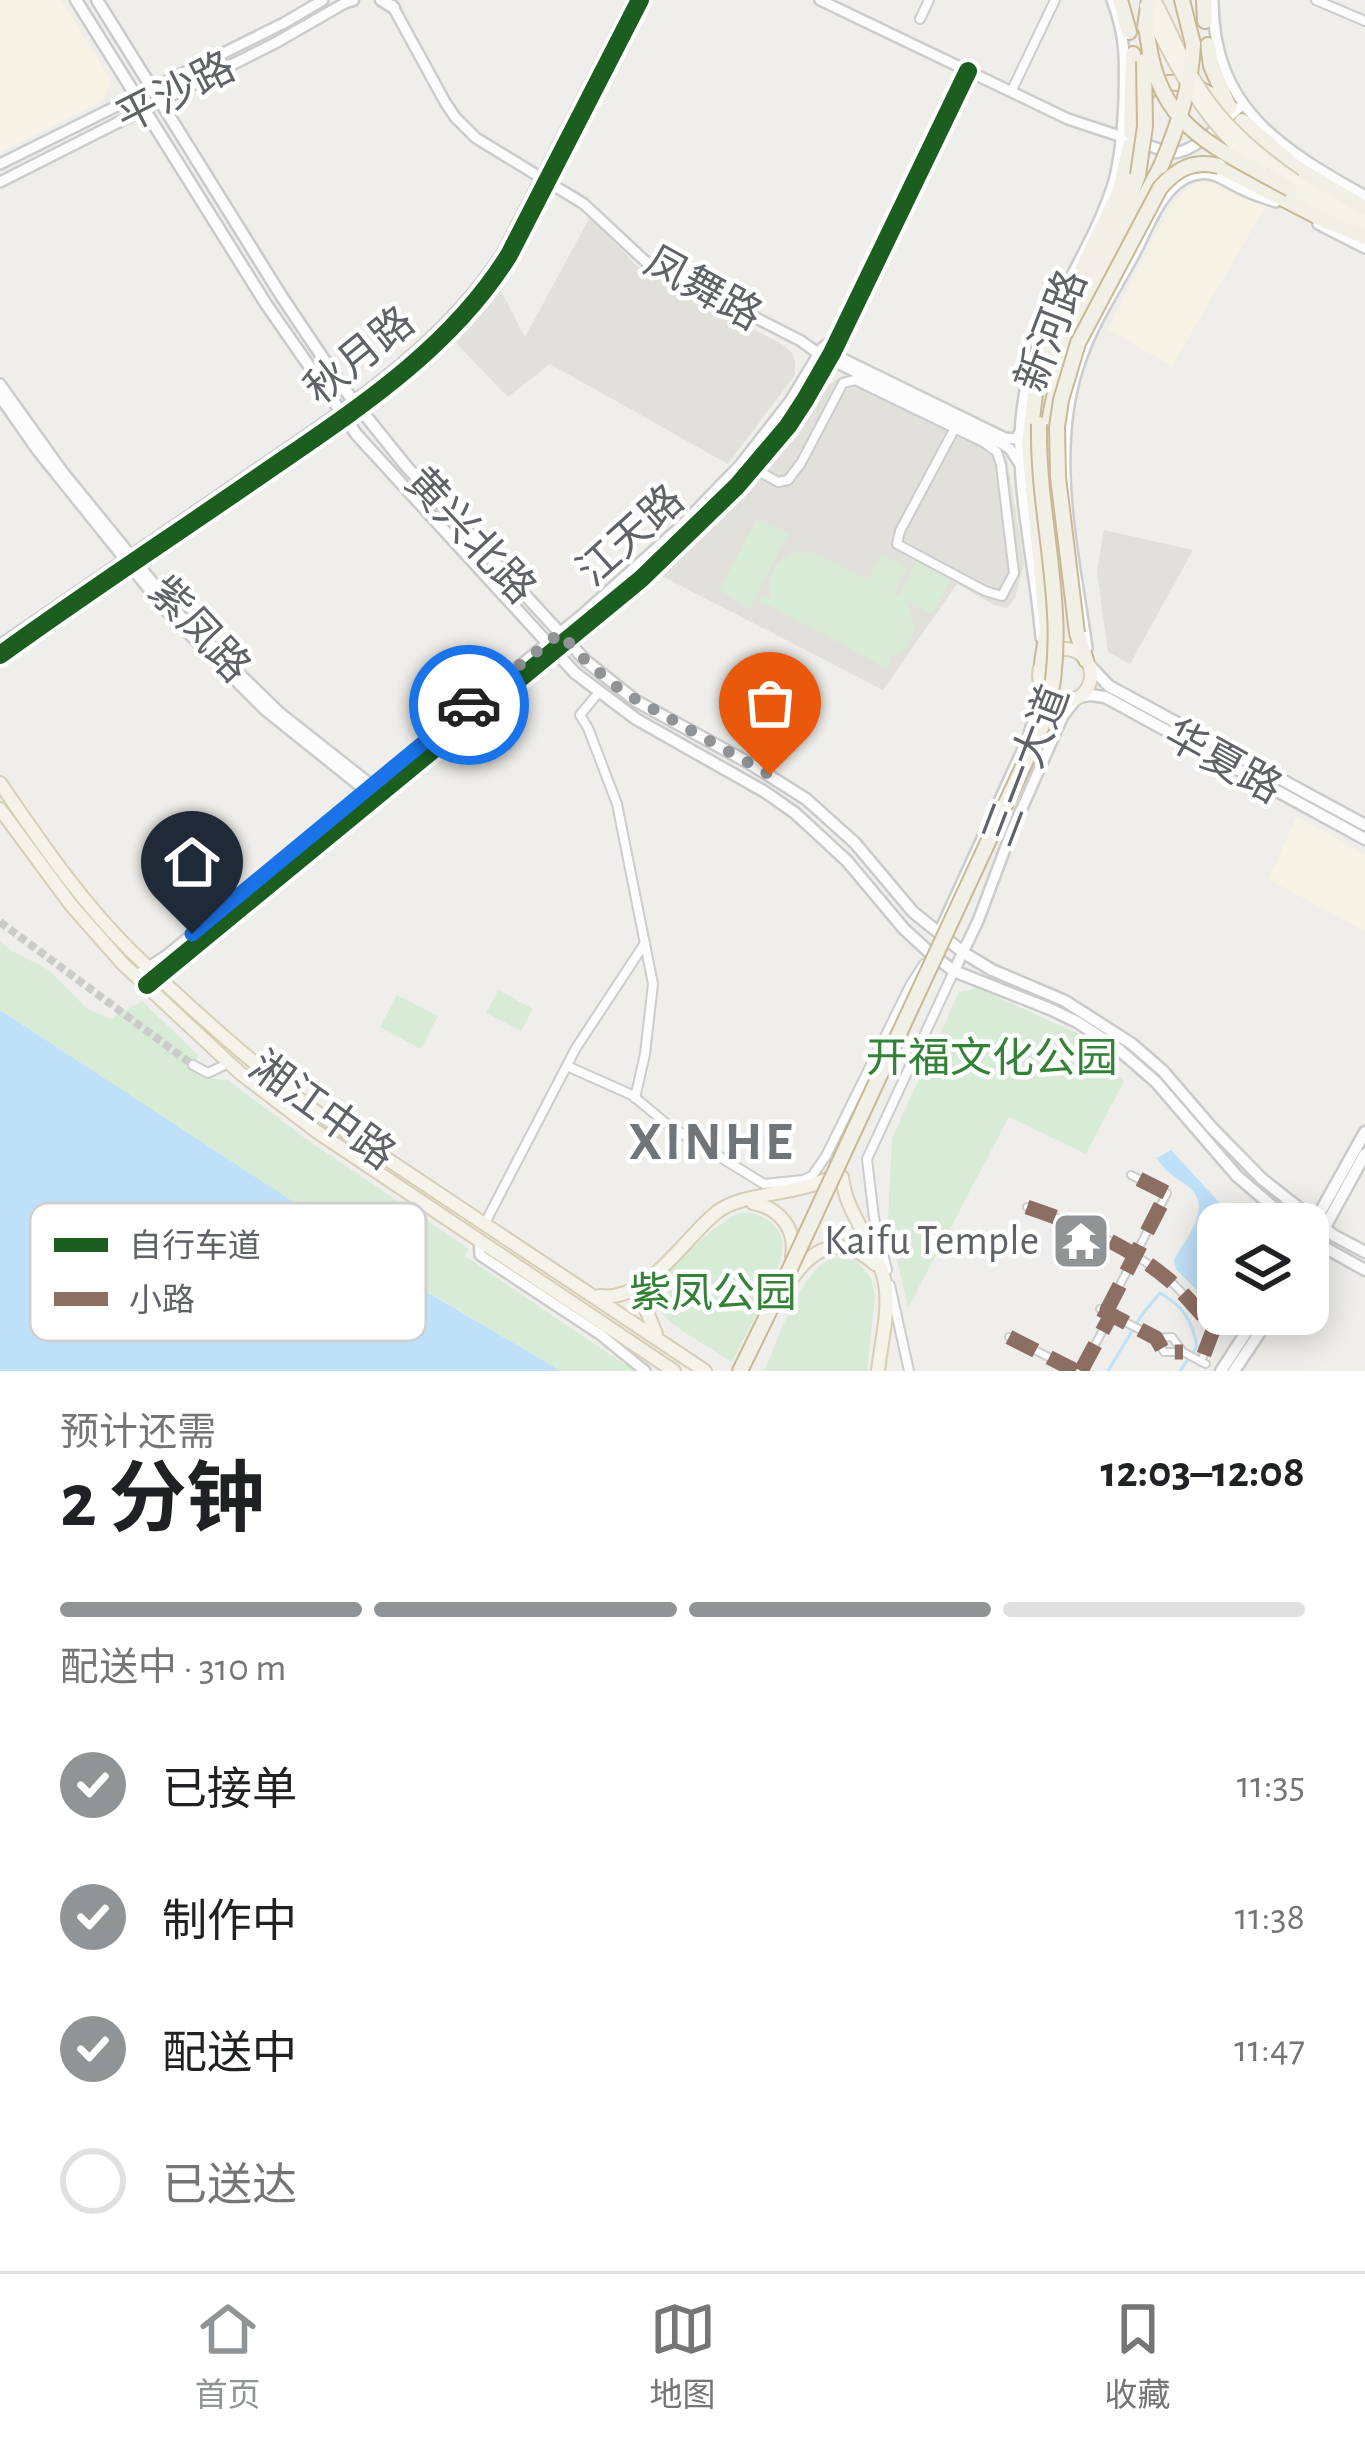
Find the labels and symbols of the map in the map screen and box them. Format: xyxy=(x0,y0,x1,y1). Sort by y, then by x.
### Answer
street label: 平沙路 xyxy=(109,44,242,140)
street label: 凤舞路 xyxy=(638,238,769,338)
street label: 新河路 xyxy=(1008,264,1094,397)
street label: 秋月路 xyxy=(297,298,422,412)
street label: 黄兴北路 xyxy=(397,459,544,612)
street label: 江天路 xyxy=(569,477,692,594)
street label: 紫凤路 xyxy=(141,568,259,690)
courier xyxy=(409,645,529,765)
pin xyxy=(719,652,821,775)
street label: 三一大道 xyxy=(975,679,1077,852)
street label: 华夏路 xyxy=(1158,711,1289,811)
pin xyxy=(141,811,243,934)
park label: 开福文化公园 xyxy=(866,1036,1118,1080)
street label: 湘江中路 xyxy=(242,1043,403,1177)
district label: XINHE xyxy=(628,1116,796,1170)
legend xyxy=(30,1203,426,1341)
temple icon: Kaifu Temple xyxy=(1050,1210,1112,1272)
place label: Kaifu Temple xyxy=(824,1220,1039,1262)
text: 自行车道 xyxy=(129,1229,261,1264)
park label: 紫凤公园 xyxy=(629,1271,797,1315)
text: 小路 xyxy=(129,1283,195,1318)

